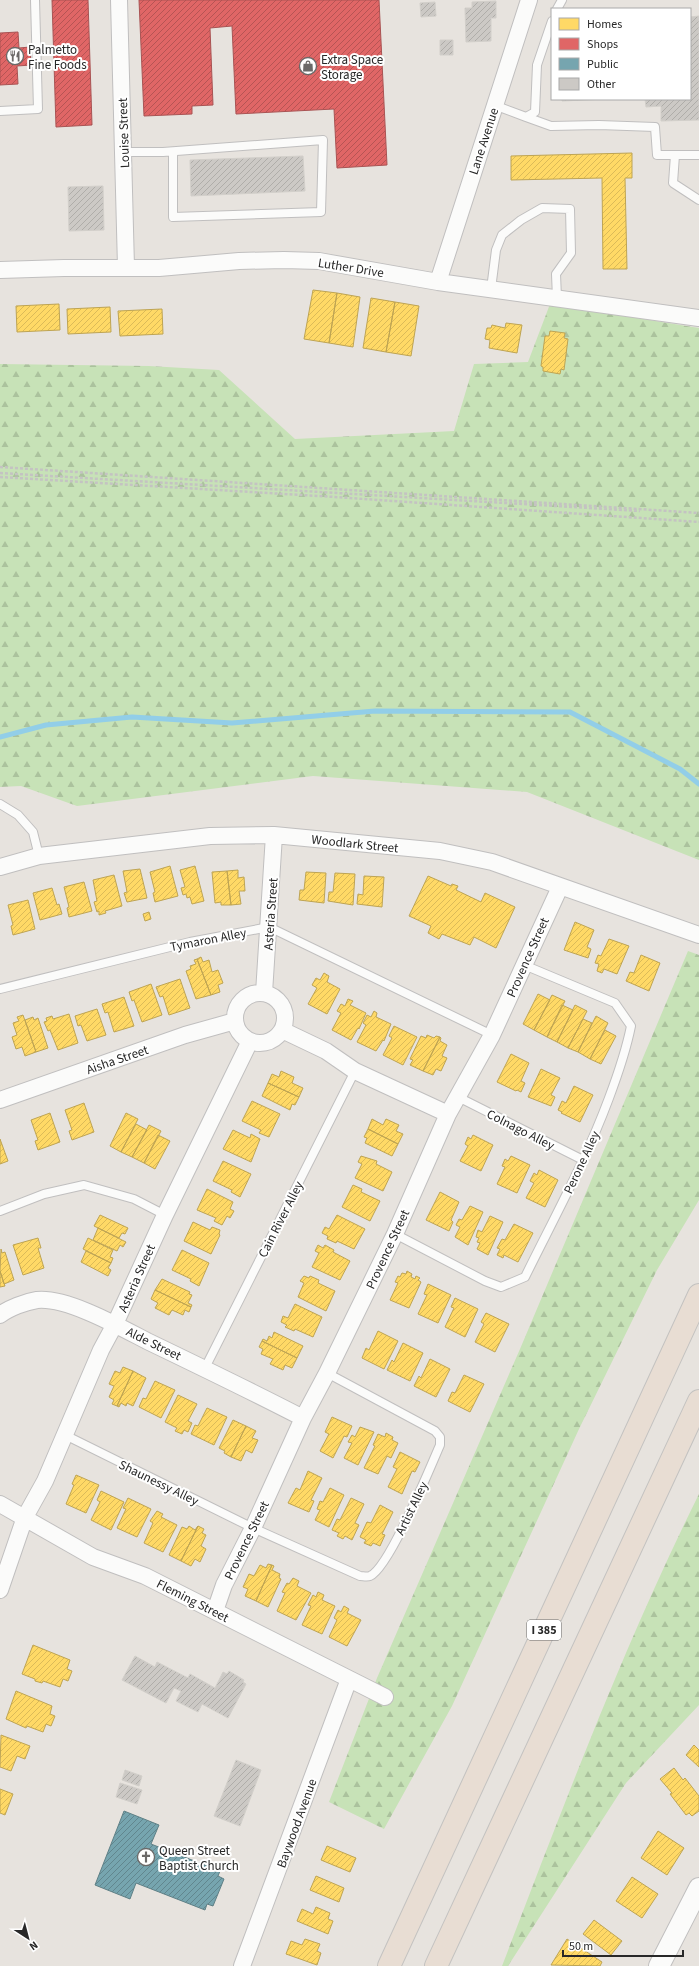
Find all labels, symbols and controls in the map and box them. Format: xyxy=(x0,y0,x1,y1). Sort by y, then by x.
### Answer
legend xyxy=(551,8,691,100)
text: Homes xyxy=(587,16,622,33)
text: Shops xyxy=(587,36,618,53)
place label: Palmetto Fine Foods xyxy=(28,41,87,74)
restaurant icon: Palmetto Fine Foods xyxy=(5,46,25,66)
place label: Extra Space Storage xyxy=(321,51,383,84)
shop icon: Extra Space Storage xyxy=(298,56,318,76)
text: Public xyxy=(587,56,619,73)
text: Other xyxy=(587,76,617,93)
street label: Louise Street xyxy=(114,97,134,169)
street label: Lane Avenue xyxy=(465,106,503,177)
street label: Luther Drive xyxy=(317,254,385,282)
street label: Woodlark Street xyxy=(310,830,400,858)
street label: Asteria Street xyxy=(259,877,283,951)
street label: Provence Street xyxy=(502,914,554,1000)
street label: Tymaron Alley xyxy=(169,924,248,956)
street label: Aisha Street xyxy=(84,1041,151,1079)
street label: Colnago Alley xyxy=(484,1105,557,1155)
street label: Perone Alley xyxy=(560,1128,604,1197)
street label: Cain River Alley xyxy=(254,1178,308,1261)
street label: Provence Street xyxy=(362,1206,414,1292)
street label: Asteria Street xyxy=(114,1241,160,1315)
street label: Alde Street xyxy=(123,1323,185,1365)
street label: Shaunessy Alley xyxy=(115,1456,202,1510)
street label: Artist Alley xyxy=(391,1479,433,1538)
street label: Provence Street xyxy=(220,1497,274,1583)
street label: Fleming Street xyxy=(153,1575,232,1627)
road number: I 385 xyxy=(527,1620,561,1640)
street label: Baywood Avenue xyxy=(272,1776,321,1870)
place label: Queen Street Baptist Church xyxy=(159,1842,239,1875)
church icon: Queen Street Baptist Church xyxy=(136,1847,156,1867)
north arrow xyxy=(8,1918,48,1958)
scale bar xyxy=(563,1932,683,1958)
text: N xyxy=(26,1937,41,1954)
text: 50 m xyxy=(569,1938,593,1955)

